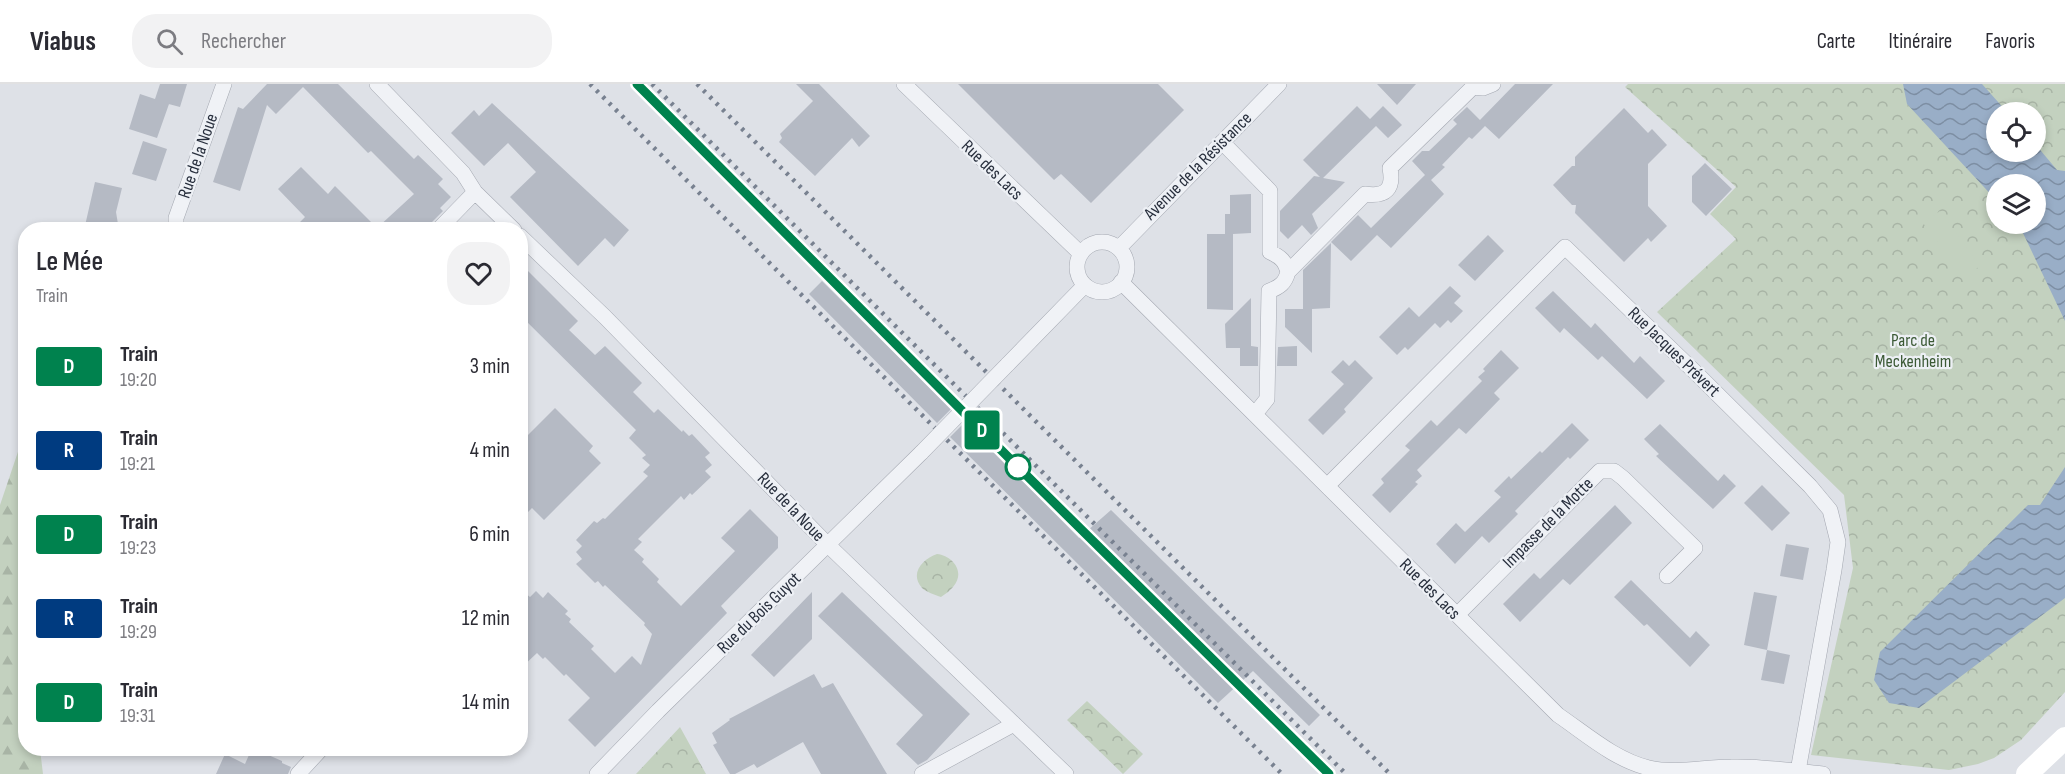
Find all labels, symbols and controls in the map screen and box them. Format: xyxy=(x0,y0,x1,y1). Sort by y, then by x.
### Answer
search box xyxy=(132,14,552,68)
text: Viabus xyxy=(30,25,96,58)
icon: search xyxy=(153,25,186,58)
text: Rechercher xyxy=(201,28,286,55)
text: Carte xyxy=(1817,29,1856,54)
text: Itinéraire xyxy=(1889,29,1952,54)
text: Favoris xyxy=(1985,29,2035,54)
map controls xyxy=(1986,102,2046,234)
button: locate xyxy=(1986,102,2046,162)
street label: Avenue de la Résistance xyxy=(1139,108,1256,225)
street label: Rue de la Noue xyxy=(174,111,222,201)
street label: Rue des Lacs xyxy=(957,136,1027,204)
button: layers xyxy=(1986,174,2046,234)
button: heart xyxy=(447,242,510,305)
text: Le Mée xyxy=(36,245,103,278)
text: Train xyxy=(36,284,68,308)
street label: Rue Jacques Prévert xyxy=(1624,303,1725,402)
park label: Parc de Meckenheim xyxy=(1875,330,1951,372)
text: Train xyxy=(120,341,158,368)
text: 3 min xyxy=(470,353,510,380)
text: D xyxy=(64,354,74,379)
text: 19:20 xyxy=(120,368,157,392)
line badge: D xyxy=(962,410,1002,450)
text: D xyxy=(977,418,987,443)
text: Train xyxy=(120,425,158,452)
text: 4 min xyxy=(470,437,510,464)
text: R xyxy=(64,438,74,463)
text: 19:21 xyxy=(120,452,155,476)
unlabelled marker xyxy=(1005,454,1031,480)
street label: Rue de la Noue xyxy=(753,468,829,546)
street label: Impasse de la Motte xyxy=(1498,473,1598,573)
text: Train xyxy=(120,509,158,536)
text: 6 min xyxy=(469,521,510,548)
text: D xyxy=(64,522,74,547)
text: 19:23 xyxy=(120,536,156,560)
street label: Rue des Lacs xyxy=(1395,554,1465,624)
street label: Rue du Bois Guyot xyxy=(713,567,806,658)
text: Train xyxy=(120,593,158,620)
text: 12 min xyxy=(462,605,510,632)
text: R xyxy=(64,606,74,631)
text: 19:29 xyxy=(120,620,157,644)
text: Train xyxy=(120,677,158,704)
text: 14 min xyxy=(462,689,510,716)
text: D xyxy=(64,690,74,715)
text: 19:31 xyxy=(120,704,155,728)

